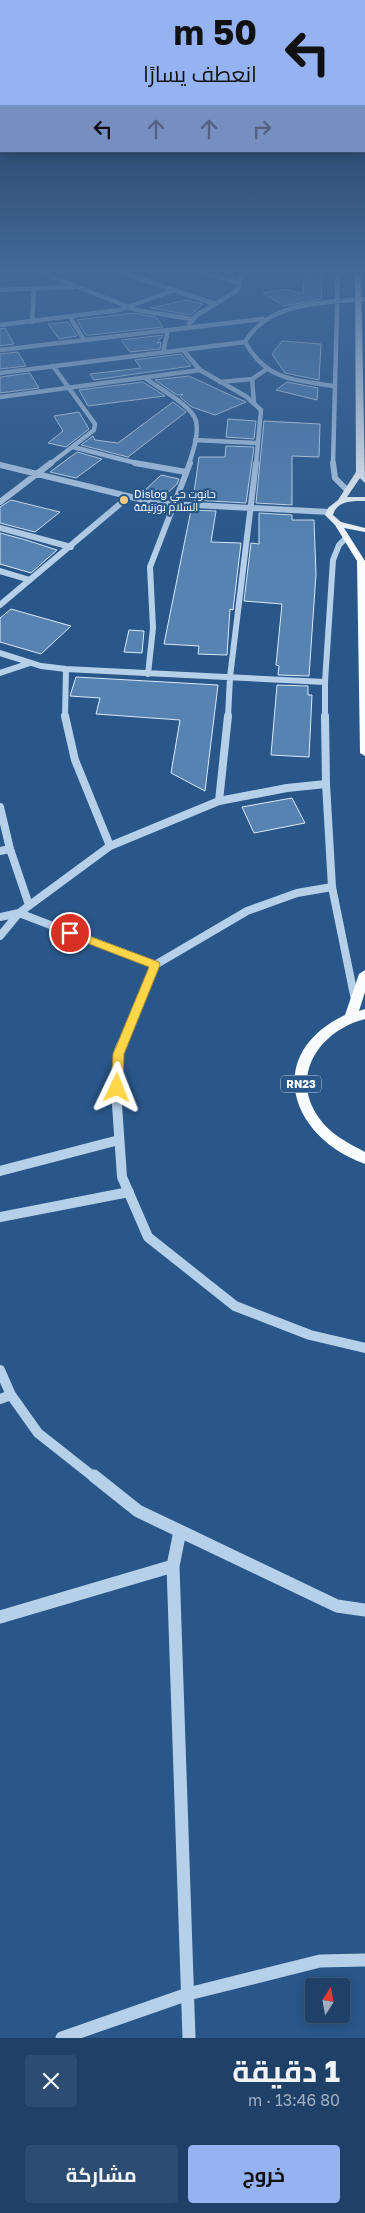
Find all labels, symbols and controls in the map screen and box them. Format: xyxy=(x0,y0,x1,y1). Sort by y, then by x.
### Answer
text: 50 m xyxy=(173,11,257,53)
icon: left xyxy=(275,20,340,85)
text: انعطف يسارًا xyxy=(143,60,257,87)
icon: left xyxy=(89,115,117,143)
icon: ahead xyxy=(142,115,170,143)
icon: ahead xyxy=(195,115,223,143)
icon: right xyxy=(248,115,276,143)
place label: Dislog حانوت حي السلام بوزنيقة xyxy=(134,487,216,515)
marker: Dislog حانوت حي السلام بوزنيقة xyxy=(118,494,130,506)
pin xyxy=(49,912,91,954)
icon: arrive xyxy=(56,919,84,947)
position arrow xyxy=(90,1061,142,1113)
road number: RN23 xyxy=(281,1076,321,1092)
north arrow xyxy=(305,1978,350,2022)
map controls xyxy=(305,1978,350,2023)
text: 1 دقيقة xyxy=(232,2053,340,2089)
button: close xyxy=(25,2055,77,2107)
text: 80 m · 13:46 xyxy=(248,2090,340,2110)
button: مشاركة xyxy=(25,2145,178,2203)
button: خروج xyxy=(188,2145,340,2203)

